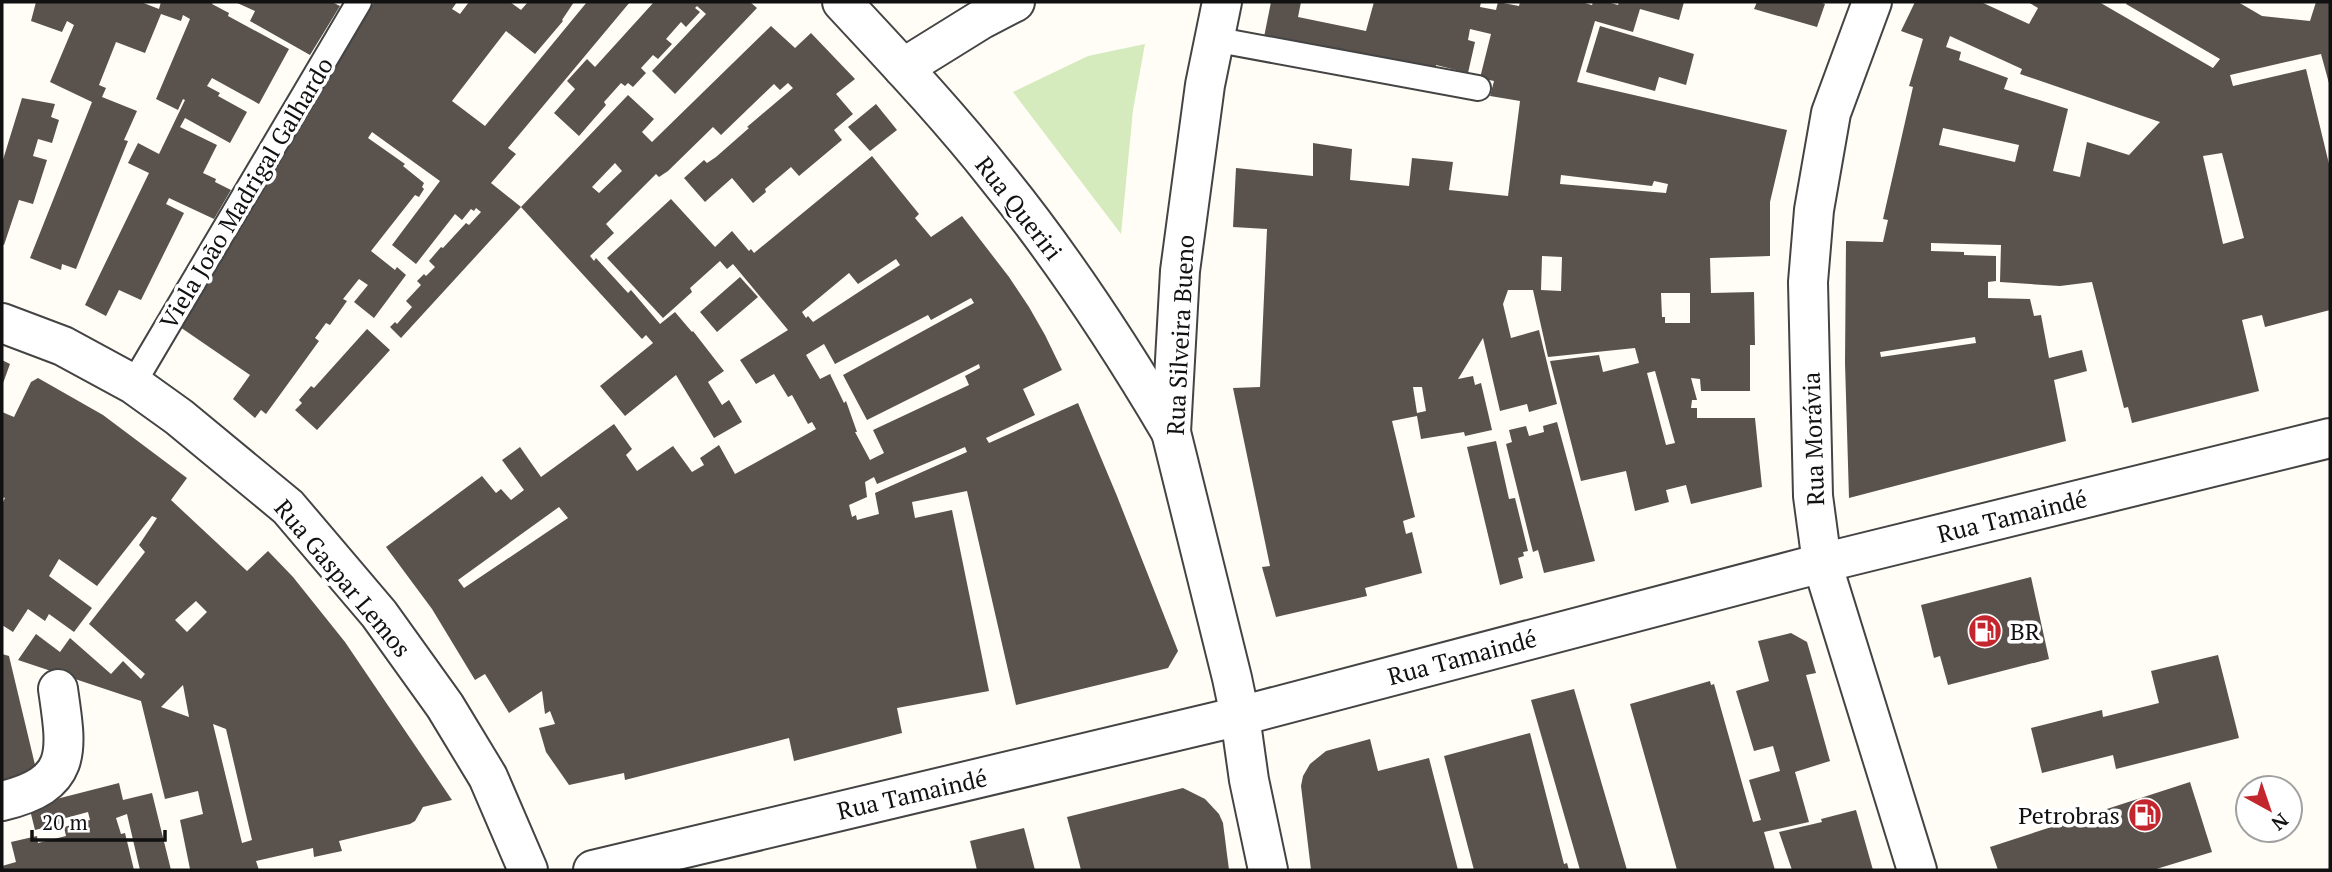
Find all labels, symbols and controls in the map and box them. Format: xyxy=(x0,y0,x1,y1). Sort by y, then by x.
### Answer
street label: Viela João Madrigal Galhardo xyxy=(152,51,340,335)
street label: Rua Queriri xyxy=(968,149,1070,267)
street label: Rua Silveira Bueno xyxy=(1159,234,1201,436)
street label: Rua Morávia xyxy=(1795,372,1831,506)
street label: Rua Tamaindé xyxy=(1934,482,2090,550)
street label: Rua Gaspar Lemos xyxy=(268,492,418,664)
fuel station icon: BR xyxy=(1966,612,2004,650)
place label: BR xyxy=(2010,615,2041,647)
street label: Rua Tamaindé xyxy=(1384,622,1540,692)
street label: Rua Tamaindé xyxy=(834,761,990,827)
north arrow xyxy=(2234,774,2304,844)
fuel station icon: Petrobras xyxy=(2126,796,2164,834)
scale bar xyxy=(32,798,164,842)
place label: Petrobras xyxy=(2018,799,2120,831)
text: 20 m xyxy=(42,808,88,836)
text: N xyxy=(2266,808,2294,837)

